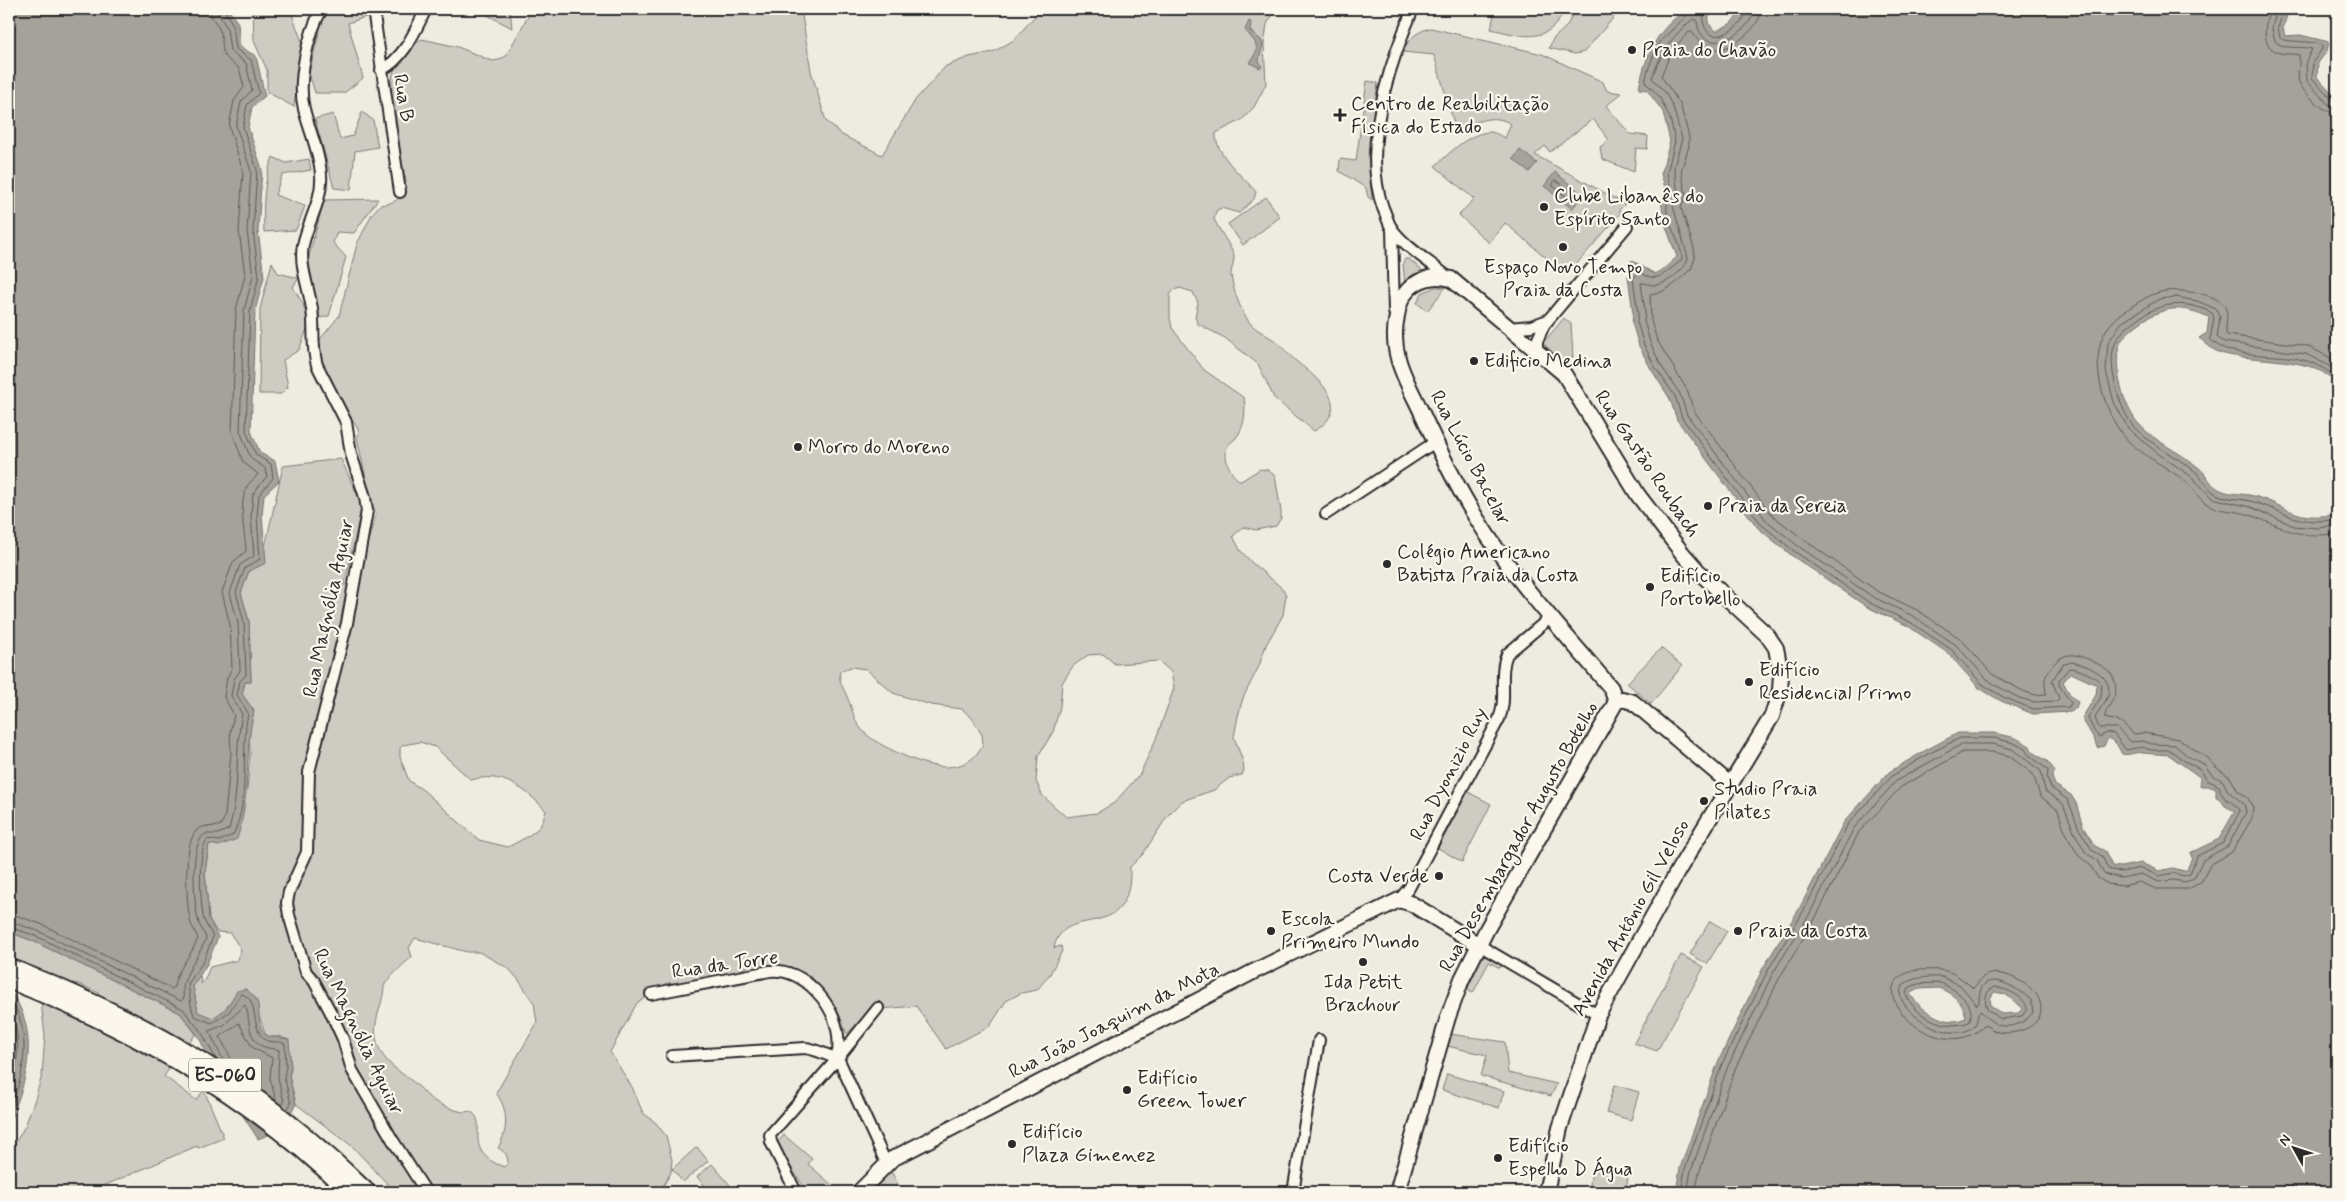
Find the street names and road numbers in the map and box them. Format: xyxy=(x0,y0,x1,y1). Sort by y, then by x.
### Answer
street label: Rua B xyxy=(386,72,420,124)
street label: Rua Gastão Roubach xyxy=(1588,385,1706,543)
street label: Rua Lúcio Bacelar xyxy=(1423,386,1517,530)
street label: Rua Magnólia Aguiar xyxy=(297,516,363,700)
street label: Rua Desembargador Augusto Botelho xyxy=(1433,697,1606,978)
street label: Rua Dyonizio Ruy xyxy=(1404,703,1494,845)
street label: Avenida Antônio Gil Veloso xyxy=(1566,815,1696,1021)
street label: Rua Magnólia Aguiar xyxy=(304,944,410,1121)
street label: Rua da Torre xyxy=(670,944,780,986)
street label: Rua João Joaquim da Mota xyxy=(1004,956,1224,1086)
road number: ES-060 xyxy=(189,1058,261,1092)

